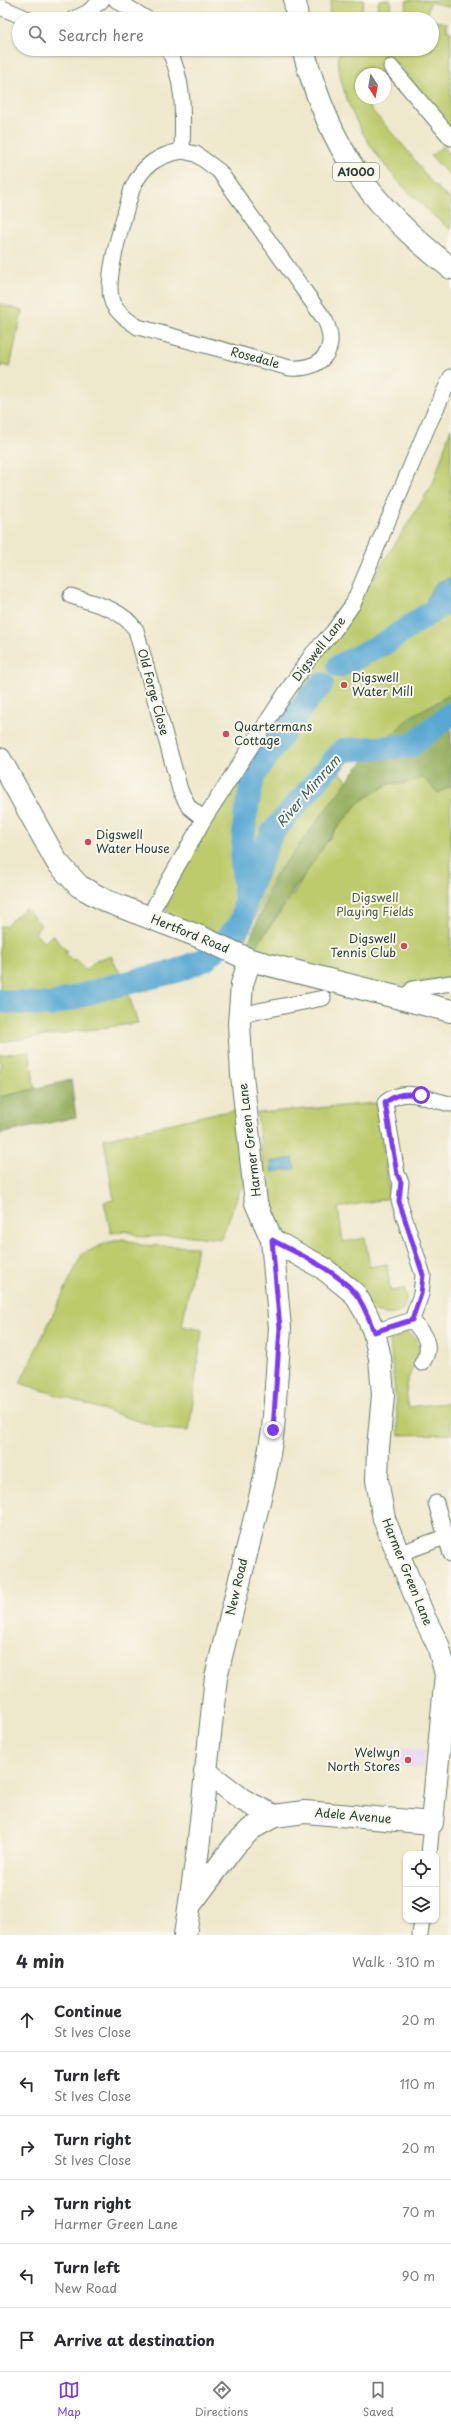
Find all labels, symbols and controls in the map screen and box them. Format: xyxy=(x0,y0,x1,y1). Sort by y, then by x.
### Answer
search box xyxy=(12,12,439,56)
icon: search xyxy=(26,23,48,45)
text: Search here xyxy=(58,23,144,46)
north arrow xyxy=(355,68,391,104)
road number: A1000 xyxy=(333,163,379,181)
street label: Rosedale xyxy=(229,342,282,372)
street label: Digswell Lane xyxy=(287,612,349,685)
street label: Old Forge Close xyxy=(134,646,174,737)
place label: Digswell Water Mill xyxy=(352,668,413,700)
marker: Digswell Water Mill xyxy=(339,680,349,690)
place label: Quartermans Cottage xyxy=(234,717,313,749)
marker: Quartermans Cottage xyxy=(221,729,231,739)
water label: River Mimram xyxy=(271,750,345,831)
place label: Digswell Water House xyxy=(96,825,170,857)
marker: Digswell Water House xyxy=(83,837,93,847)
park label: Digswell Playing Fields xyxy=(336,888,414,920)
street label: Hertford Road xyxy=(149,909,232,957)
place label: Digswell Tennis Club xyxy=(331,929,396,961)
marker: Digswell Tennis Club xyxy=(399,941,409,951)
street label: Harmer Green Lane xyxy=(233,1082,265,1198)
route start xyxy=(412,1086,430,1104)
route end xyxy=(264,1421,282,1439)
street label: Harmer Green Lane xyxy=(378,1515,438,1628)
street label: New Road xyxy=(221,1556,251,1617)
place label: Welwyn North Stores xyxy=(327,1743,401,1775)
marker: Welwyn North Stores xyxy=(403,1755,413,1765)
street label: Adele Avenue xyxy=(314,1803,393,1827)
map controls xyxy=(403,1851,439,1923)
button: locate xyxy=(403,1851,439,1887)
button: layers xyxy=(403,1887,439,1923)
text: 4 min xyxy=(16,1948,64,1974)
text: Walk · 310 m xyxy=(352,1952,435,1971)
text: Continue xyxy=(54,1999,122,2022)
icon: ahead xyxy=(16,2009,38,2031)
text: 20 m xyxy=(401,2010,435,2029)
text: St Ives Close xyxy=(54,2022,131,2041)
text: Turn left xyxy=(54,2063,120,2086)
icon: left xyxy=(16,2073,38,2095)
text: 110 m xyxy=(400,2074,435,2093)
text: St Ives Close xyxy=(54,2086,131,2105)
text: Turn right xyxy=(54,2127,131,2150)
icon: right xyxy=(16,2137,38,2159)
text: 20 m xyxy=(401,2138,435,2157)
text: St Ives Close xyxy=(54,2150,131,2169)
text: Turn right xyxy=(54,2191,131,2214)
icon: right xyxy=(16,2201,38,2223)
text: 70 m xyxy=(402,2202,435,2221)
text: Harmer Green Lane xyxy=(54,2214,178,2233)
text: Turn left xyxy=(54,2255,120,2278)
icon: left xyxy=(16,2265,38,2287)
text: 90 m xyxy=(402,2266,435,2285)
text: New Road xyxy=(54,2278,117,2297)
text: Arrive at destination xyxy=(54,2328,215,2351)
icon: arrive xyxy=(16,2329,38,2351)
tab: Map xyxy=(57,2379,81,2420)
tab: Directions xyxy=(195,2379,248,2420)
tab: Saved xyxy=(363,2379,394,2420)

